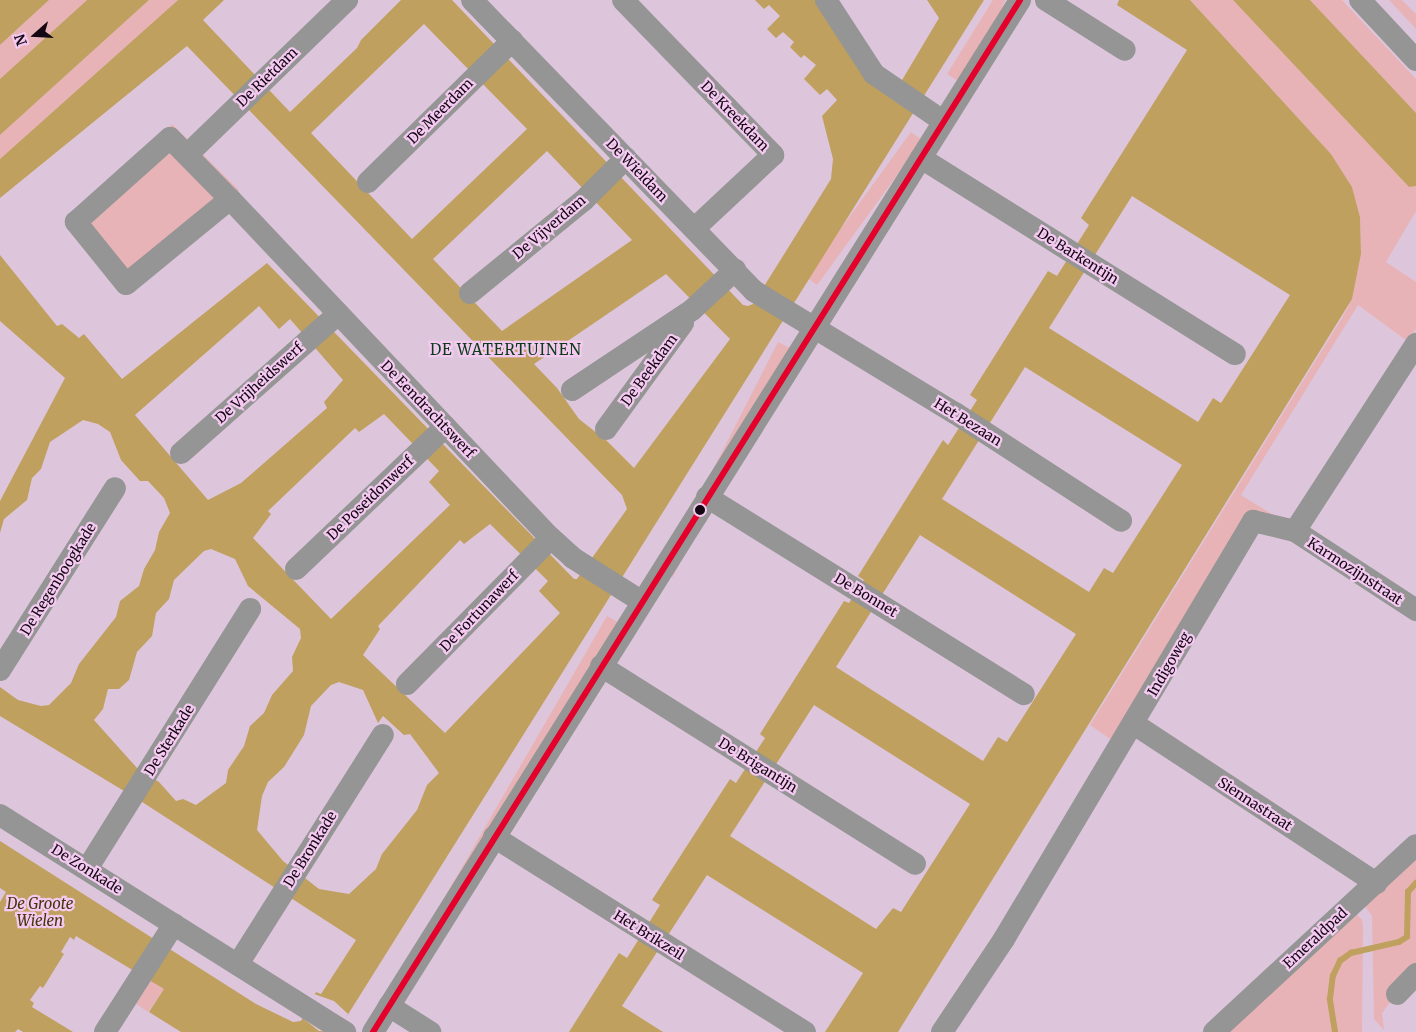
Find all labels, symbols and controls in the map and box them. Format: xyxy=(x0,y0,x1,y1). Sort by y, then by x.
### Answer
north arrow xyxy=(10,10,60,60)
text: N xyxy=(11,32,31,48)
street label: De Rietdam xyxy=(233,44,301,110)
street label: De Meerdam xyxy=(404,75,476,147)
street label: De Kreekdam xyxy=(697,78,773,154)
street label: De Wieldam xyxy=(603,135,671,205)
street label: De Vijverdam xyxy=(509,192,589,262)
street label: De Barkentijn xyxy=(1034,224,1122,288)
street label: De Beekdam xyxy=(617,331,681,409)
street label: De Vrijheidswerf xyxy=(212,339,306,427)
district label: DE WATERTUINEN xyxy=(428,341,584,359)
street label: De Eendrachtswerf xyxy=(377,357,479,461)
street label: Het Bezaan xyxy=(931,395,1005,449)
street label: De Poseidonwerf xyxy=(323,453,417,543)
unlabelled marker xyxy=(695,505,705,515)
street label: De Regenboogkade xyxy=(17,520,99,638)
street label: Karmozijnstraat xyxy=(1304,534,1406,608)
street label: De Fortunawerf xyxy=(436,567,522,655)
street label: De Bonnet xyxy=(831,570,901,620)
street label: Indigoweg xyxy=(1144,629,1194,699)
street label: De Sterkade xyxy=(141,701,197,779)
street label: De Brigantijn xyxy=(715,734,801,796)
street label: Siennastraat xyxy=(1215,774,1295,834)
street label: De Bronkade xyxy=(280,808,340,890)
street label: De Zonkade xyxy=(49,841,125,897)
water label: De Groote Wielen xyxy=(7,894,73,929)
street label: Emeraldpad xyxy=(1280,904,1350,972)
street label: Het Brikzeil xyxy=(611,907,687,963)

